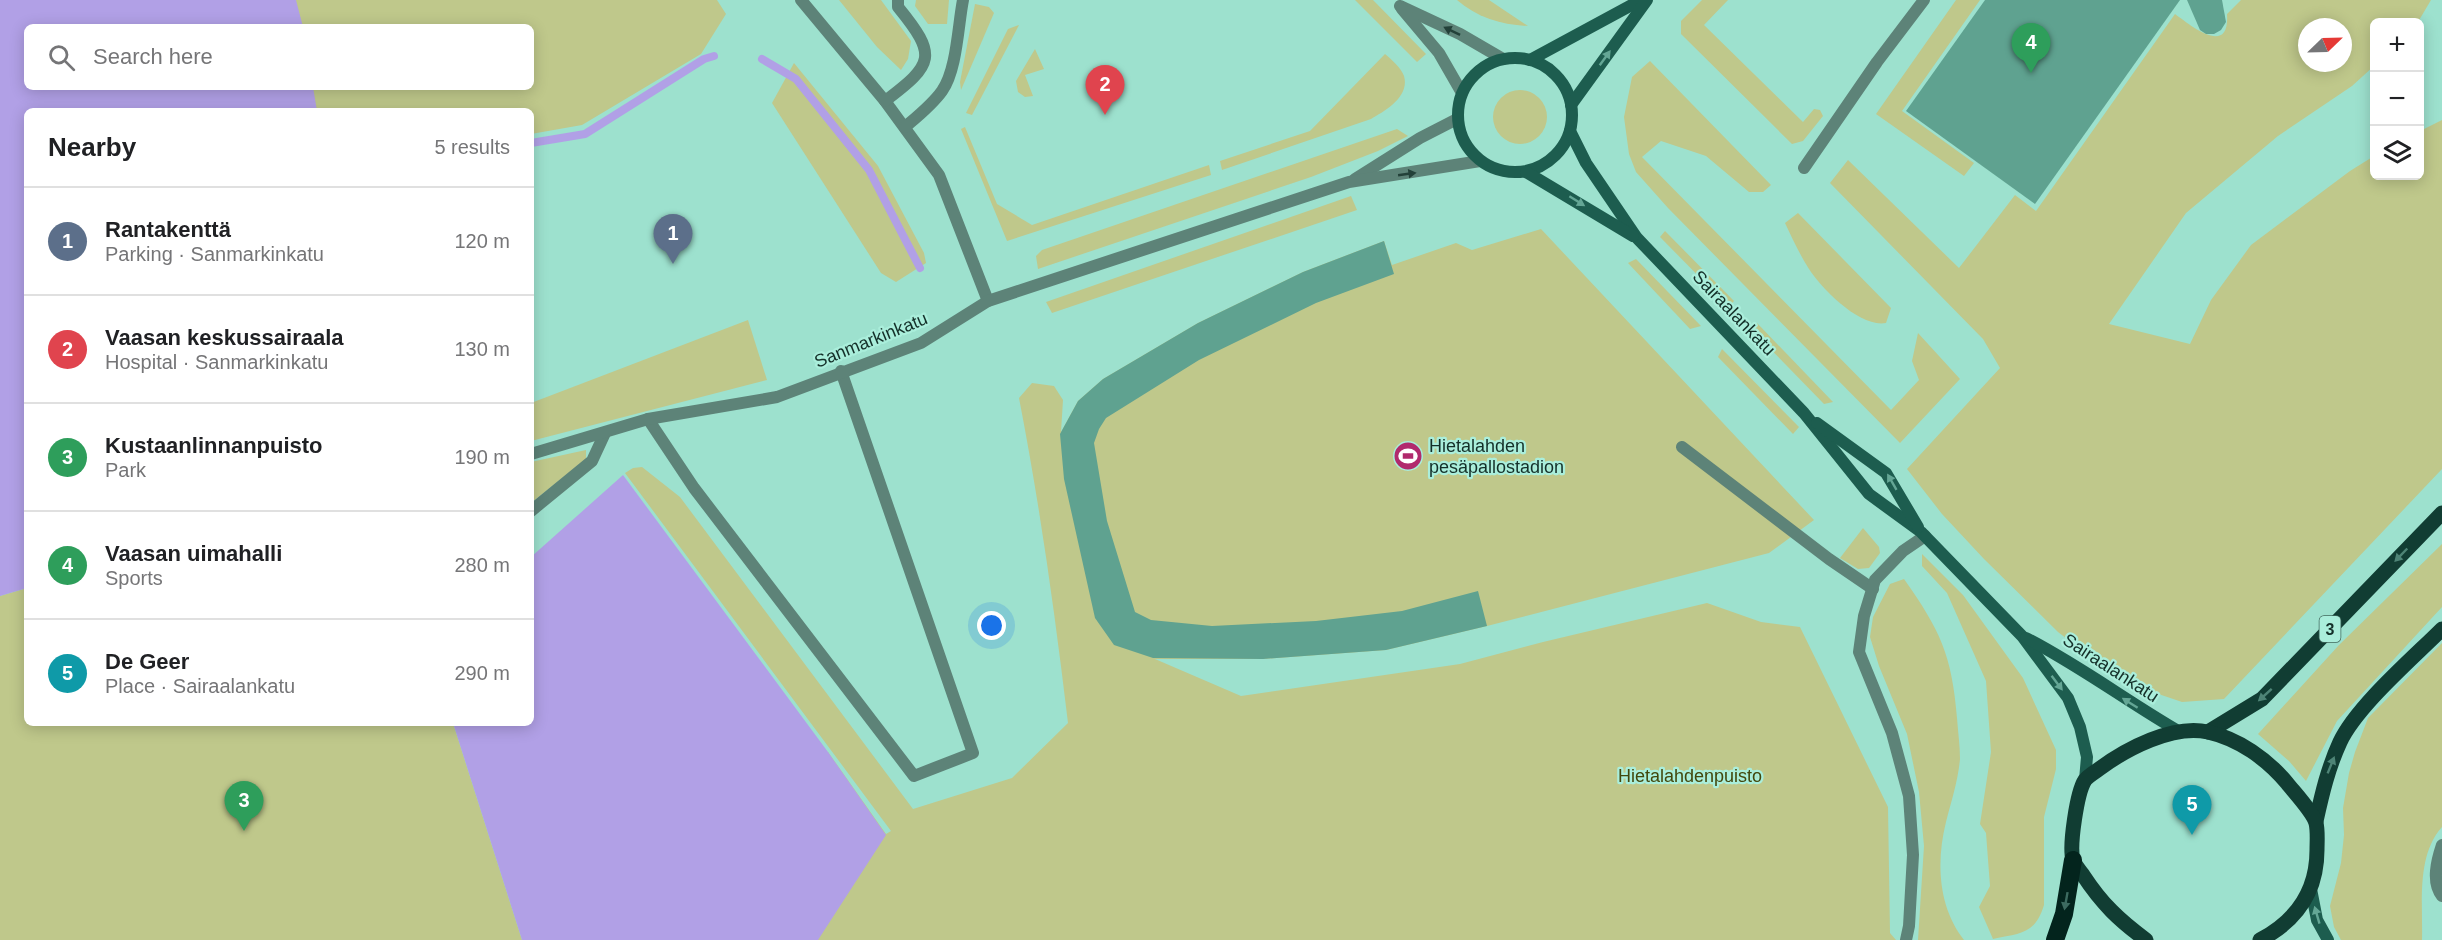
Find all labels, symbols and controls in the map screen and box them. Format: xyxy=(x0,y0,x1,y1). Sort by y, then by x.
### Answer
north arrow xyxy=(2298,18,2352,72)
map controls xyxy=(2370,18,2424,180)
button: + xyxy=(2370,18,2424,72)
pin: 4 xyxy=(2012,23,2050,73)
search box xyxy=(24,24,534,90)
one-way arrow xyxy=(1444,26,1461,36)
icon: search xyxy=(45,41,78,74)
text: Search here xyxy=(93,44,213,69)
one-way arrow xyxy=(1599,50,1611,66)
pin: 2 xyxy=(1086,66,1124,115)
button: − xyxy=(2370,72,2424,126)
button: layers xyxy=(2370,126,2424,180)
text: Nearby xyxy=(48,132,136,162)
text: 5 results xyxy=(434,136,510,158)
one-way arrow xyxy=(1398,169,1417,178)
one-way arrow xyxy=(1569,195,1585,206)
pin: 1 xyxy=(654,214,692,264)
text: Rantakenttä xyxy=(105,217,231,242)
text: 1 xyxy=(62,230,73,252)
text: 120 m xyxy=(454,230,510,252)
text: Parking · Sanmarkinkatu xyxy=(105,243,324,265)
street label: Sairaalankatu xyxy=(1689,266,1779,360)
street label: Sanmarkinkatu xyxy=(812,308,930,372)
text: Vaasan keskussairaala xyxy=(105,325,344,350)
text: 2 xyxy=(62,338,73,360)
text: 130 m xyxy=(454,338,510,360)
text: Hospital · Sanmarkinkatu xyxy=(105,351,328,373)
text: Kustaanlinnanpuisto xyxy=(105,433,323,458)
place label: Hietalahden pesäpallostadion xyxy=(1429,436,1564,477)
sports icon: Hietalahden pesäpallostadion xyxy=(1392,440,1424,472)
text: 3 xyxy=(62,446,73,468)
text: 190 m xyxy=(454,446,510,468)
text: Park xyxy=(105,459,146,481)
one-way arrow xyxy=(1886,474,1897,490)
text: Vaasan uimahalli xyxy=(105,541,282,566)
one-way arrow xyxy=(2394,548,2408,563)
text: 4 xyxy=(62,554,73,576)
text: 280 m xyxy=(454,554,510,576)
text: Sports xyxy=(105,567,163,589)
your location xyxy=(977,611,1006,640)
road number: 3 xyxy=(2320,616,2340,642)
street label: Sairaalankatu xyxy=(2059,630,2163,706)
text: De Geer xyxy=(105,649,189,674)
text: 5 xyxy=(62,662,73,684)
text: 290 m xyxy=(454,662,510,684)
one-way arrow xyxy=(2051,674,2063,690)
text: Place · Sairaalankatu xyxy=(105,675,295,697)
one-way arrow xyxy=(2257,688,2272,702)
one-way arrow xyxy=(2122,697,2138,708)
one-way arrow xyxy=(2327,756,2336,774)
park label: Hietalahdenpuisto xyxy=(1618,766,1762,786)
pin: 3 xyxy=(224,782,264,831)
pin: 5 xyxy=(2172,786,2212,835)
one-way arrow xyxy=(2061,891,2070,910)
one-way arrow xyxy=(2312,906,2321,924)

